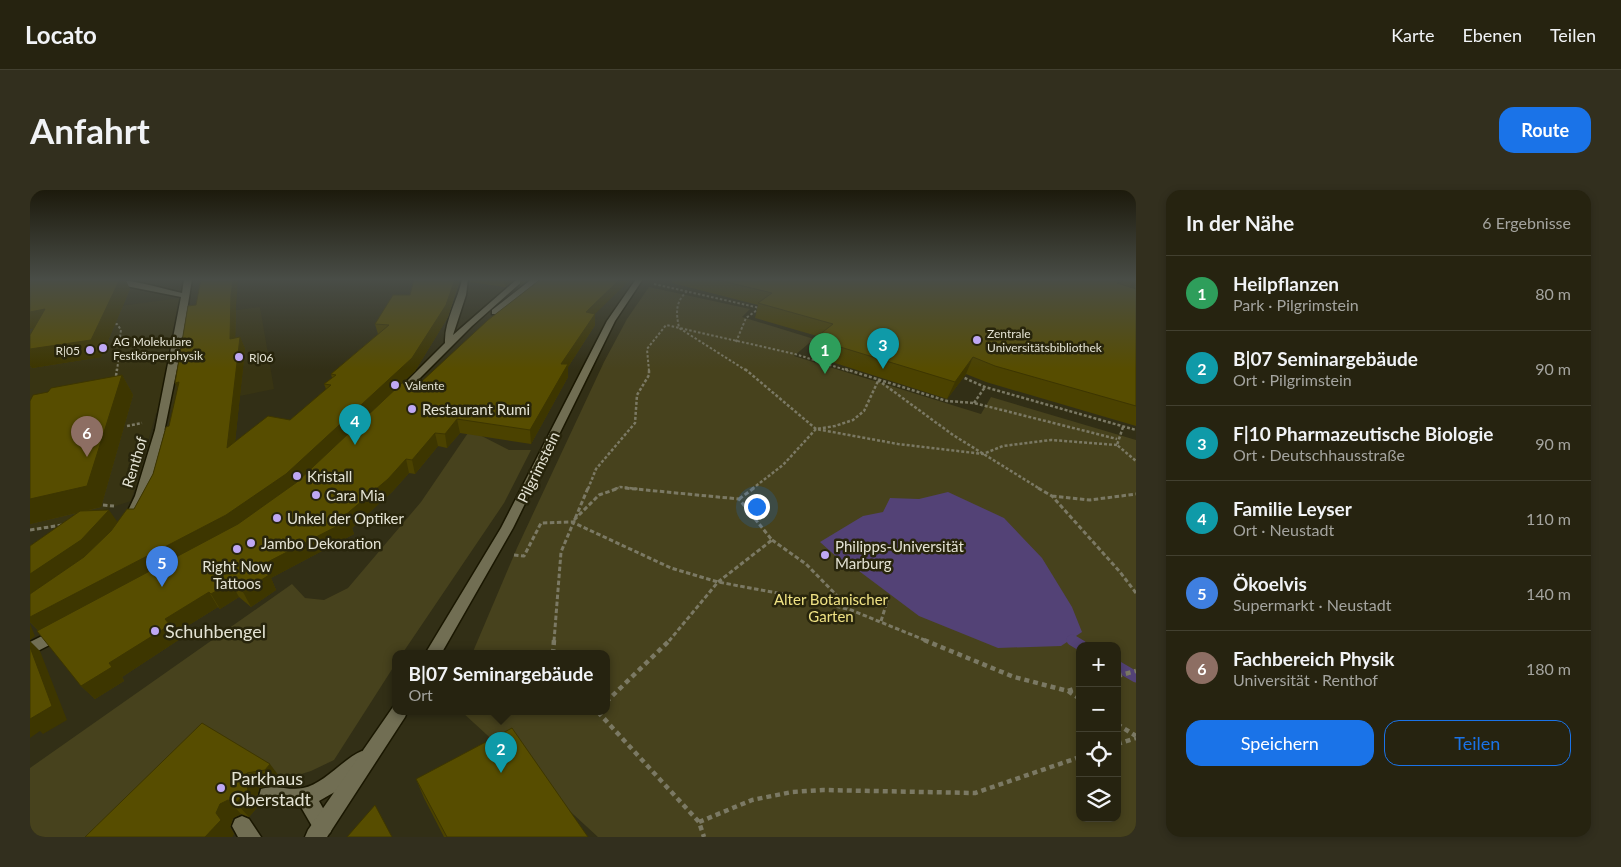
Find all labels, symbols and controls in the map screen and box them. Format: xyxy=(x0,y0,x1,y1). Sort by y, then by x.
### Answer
text: Locato xyxy=(25,20,97,49)
text: Karte xyxy=(1391,24,1434,46)
text: Ebenen xyxy=(1462,24,1522,46)
text: Teilen xyxy=(1550,24,1596,46)
button: Route xyxy=(1499,107,1591,153)
text: Anfahrt xyxy=(30,109,150,151)
text: In der Nähe xyxy=(1186,210,1294,235)
text: 6 Ergebnisse xyxy=(1482,213,1571,232)
text: Heilpflanzen xyxy=(1233,272,1339,295)
text: 1 xyxy=(1197,284,1207,303)
text: 80 m xyxy=(1535,284,1571,303)
text: Park · Pilgrimstein xyxy=(1233,295,1359,314)
place label: Zentrale Universitätsbibliothek xyxy=(987,326,1103,355)
pin: 3 xyxy=(867,328,899,369)
pin: 1 xyxy=(809,333,841,374)
place label: AG Molekulare Festkörperphysik xyxy=(113,334,204,363)
marker: Zentrale Universitätsbibliothek xyxy=(971,334,983,346)
marker: AG Molekulare Festkörperphysik xyxy=(97,342,109,354)
place label: R|05 xyxy=(56,343,80,358)
marker: R|05 xyxy=(84,344,96,356)
text: B|07 Seminargebäude xyxy=(1233,347,1418,370)
place label: R|06 xyxy=(249,350,273,365)
marker: R|06 xyxy=(233,351,245,363)
text: 2 xyxy=(1197,359,1207,378)
text: 90 m xyxy=(1535,359,1571,378)
text: Ort · Pilgrimstein xyxy=(1233,370,1352,389)
place label: Valente xyxy=(405,378,445,393)
marker: Valente xyxy=(389,379,401,391)
place label: Restaurant Rumi xyxy=(422,400,530,418)
marker: Restaurant Rumi xyxy=(406,403,418,415)
pin: 4 xyxy=(339,404,371,445)
pin: 6 xyxy=(71,416,103,457)
text: F|10 Pharmazeutische Biologie xyxy=(1233,422,1493,445)
street label: Pilgrimstein xyxy=(513,428,563,506)
street label: Renthof xyxy=(118,434,150,490)
text: 3 xyxy=(1197,434,1207,453)
text: 90 m xyxy=(1535,434,1571,453)
text: Ort · Deutschhausstraße xyxy=(1233,445,1405,464)
place label: Kristall xyxy=(307,467,352,485)
marker: Kristall xyxy=(291,470,303,482)
place label: Cara Mia xyxy=(326,486,385,504)
marker: Cara Mia xyxy=(310,489,322,501)
your location xyxy=(744,494,770,520)
text: Familie Leyser xyxy=(1233,497,1352,520)
place label: Unkel der Optiker xyxy=(287,509,404,527)
text: 4 xyxy=(1197,509,1207,528)
text: 110 m xyxy=(1526,509,1571,528)
marker: Unkel der Optiker xyxy=(271,512,283,524)
text: Ort · Neustadt xyxy=(1233,520,1334,539)
place label: Jambo Dekoration xyxy=(261,534,381,552)
marker: Jambo Dekoration xyxy=(245,537,257,549)
place label: Philipps-Universität Marburg xyxy=(835,537,964,572)
marker: Right Now Tattoos xyxy=(231,543,243,555)
pin: 5 xyxy=(146,546,178,587)
marker: Philipps-Universität Marburg xyxy=(819,549,831,561)
place label: Right Now Tattoos xyxy=(202,557,272,592)
text: Ökoelvis xyxy=(1233,572,1307,595)
text: 5 xyxy=(1197,584,1207,603)
text: 140 m xyxy=(1526,584,1571,603)
park label: Alter Botanischer Garten xyxy=(774,590,889,625)
text: Supermarkt · Neustadt xyxy=(1233,595,1391,614)
place label: Schuhbengel xyxy=(165,620,266,642)
marker: Schuhbengel xyxy=(149,625,161,637)
map controls xyxy=(1076,642,1121,822)
button: + xyxy=(1076,642,1121,687)
text: Fachbereich Physik xyxy=(1233,647,1395,670)
popup xyxy=(392,650,610,715)
text: 6 xyxy=(1197,659,1207,678)
text: 180 m xyxy=(1526,659,1571,678)
text: B|07 Seminargebäude xyxy=(409,662,593,685)
text: Universität · Renthof xyxy=(1233,670,1378,689)
text: Ort xyxy=(409,685,433,704)
button: − xyxy=(1076,687,1121,732)
button: Speichern xyxy=(1186,720,1374,766)
button: Teilen xyxy=(1384,720,1571,766)
pin: 2 xyxy=(485,732,517,773)
button: locate xyxy=(1076,732,1121,777)
place label: Parkhaus Oberstadt xyxy=(231,767,312,810)
button: layers xyxy=(1076,777,1121,822)
marker: Parkhaus Oberstadt xyxy=(215,782,227,794)

